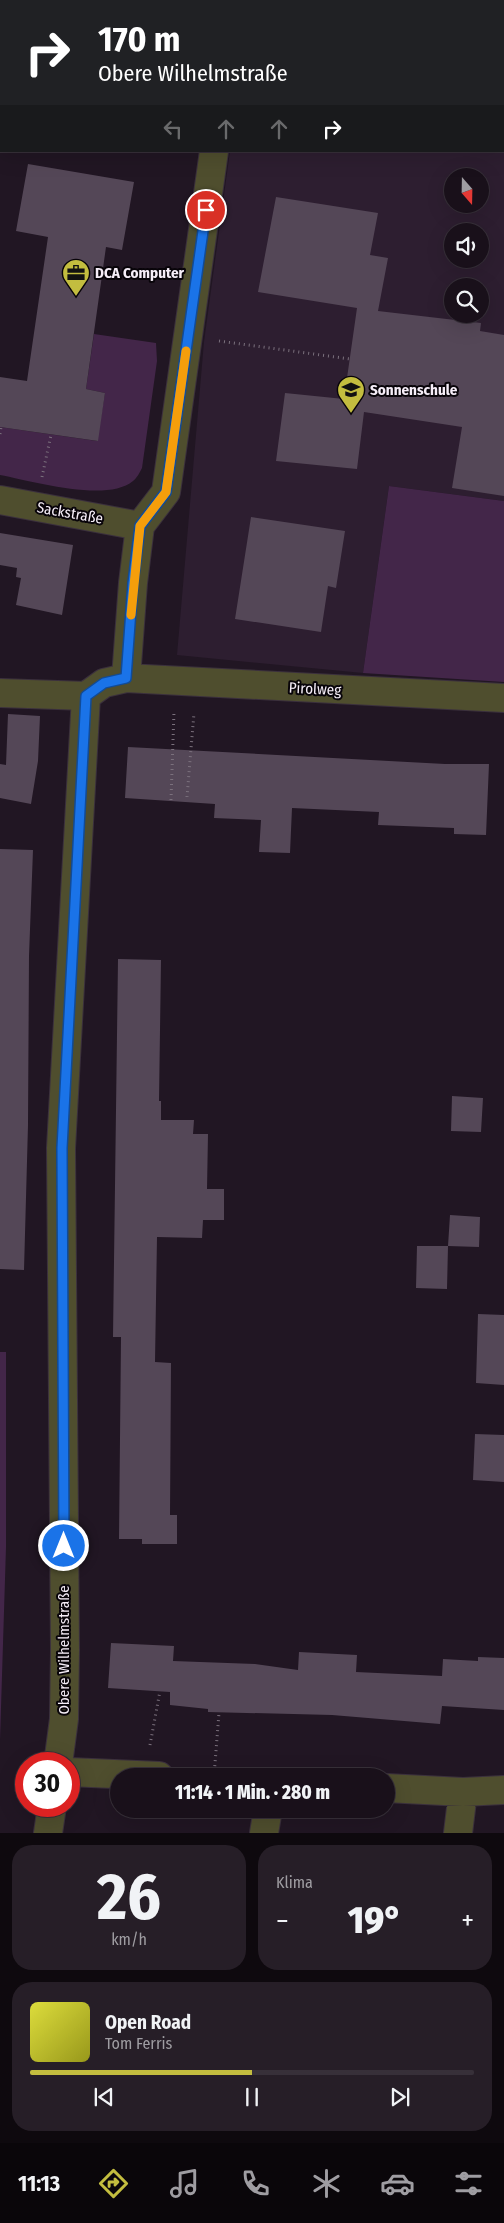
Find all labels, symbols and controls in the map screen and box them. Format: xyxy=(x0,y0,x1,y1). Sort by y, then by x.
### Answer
text: 170 m xyxy=(98,18,181,60)
icon: right xyxy=(15,20,80,85)
text: Obere Wilhelmstraße xyxy=(98,60,288,87)
icon: left xyxy=(159,115,187,143)
icon: ahead xyxy=(212,115,240,143)
icon: ahead xyxy=(265,115,293,143)
icon: right xyxy=(318,115,346,143)
north arrow xyxy=(444,168,489,212)
map controls xyxy=(444,168,489,323)
pin xyxy=(185,189,227,231)
icon: arrive xyxy=(192,196,220,224)
button: sound xyxy=(444,223,489,268)
office icon: DCA Computer xyxy=(61,258,91,297)
place label: DCA Computer xyxy=(95,264,185,282)
button: search xyxy=(444,278,489,323)
school or university icon: Sonnenschule xyxy=(336,375,366,414)
place label: Sonnenschule xyxy=(370,381,458,399)
street label: Sackstraße xyxy=(35,498,105,528)
street label: Pirolweg xyxy=(288,679,342,699)
position arrow xyxy=(37,1519,89,1571)
street label: Obere Wilhelmstraße xyxy=(55,1585,73,1715)
speed limit sign: 30 xyxy=(15,1752,80,1817)
text: 11:14 · 1 Min. · 280 m xyxy=(175,1781,330,1804)
text: 26 xyxy=(97,1858,161,1936)
text: Klima xyxy=(276,1873,313,1892)
text: 19° xyxy=(348,1897,402,1943)
text: − xyxy=(276,1904,289,1937)
text: + xyxy=(461,1904,474,1937)
text: km/h xyxy=(111,1930,147,1949)
text: Open Road xyxy=(105,2011,191,2034)
text: Tom Ferris xyxy=(105,2034,172,2053)
icon: previous xyxy=(90,2083,118,2111)
icon: pause xyxy=(238,2083,266,2111)
icon: next xyxy=(386,2083,414,2111)
icon: directions xyxy=(96,2166,131,2201)
icon: music xyxy=(167,2166,202,2201)
icon: phone xyxy=(238,2166,273,2201)
icon: climate xyxy=(309,2166,344,2201)
icon: car xyxy=(380,2166,415,2201)
icon: filters xyxy=(451,2166,486,2201)
text: 11:13 xyxy=(18,2170,60,2197)

